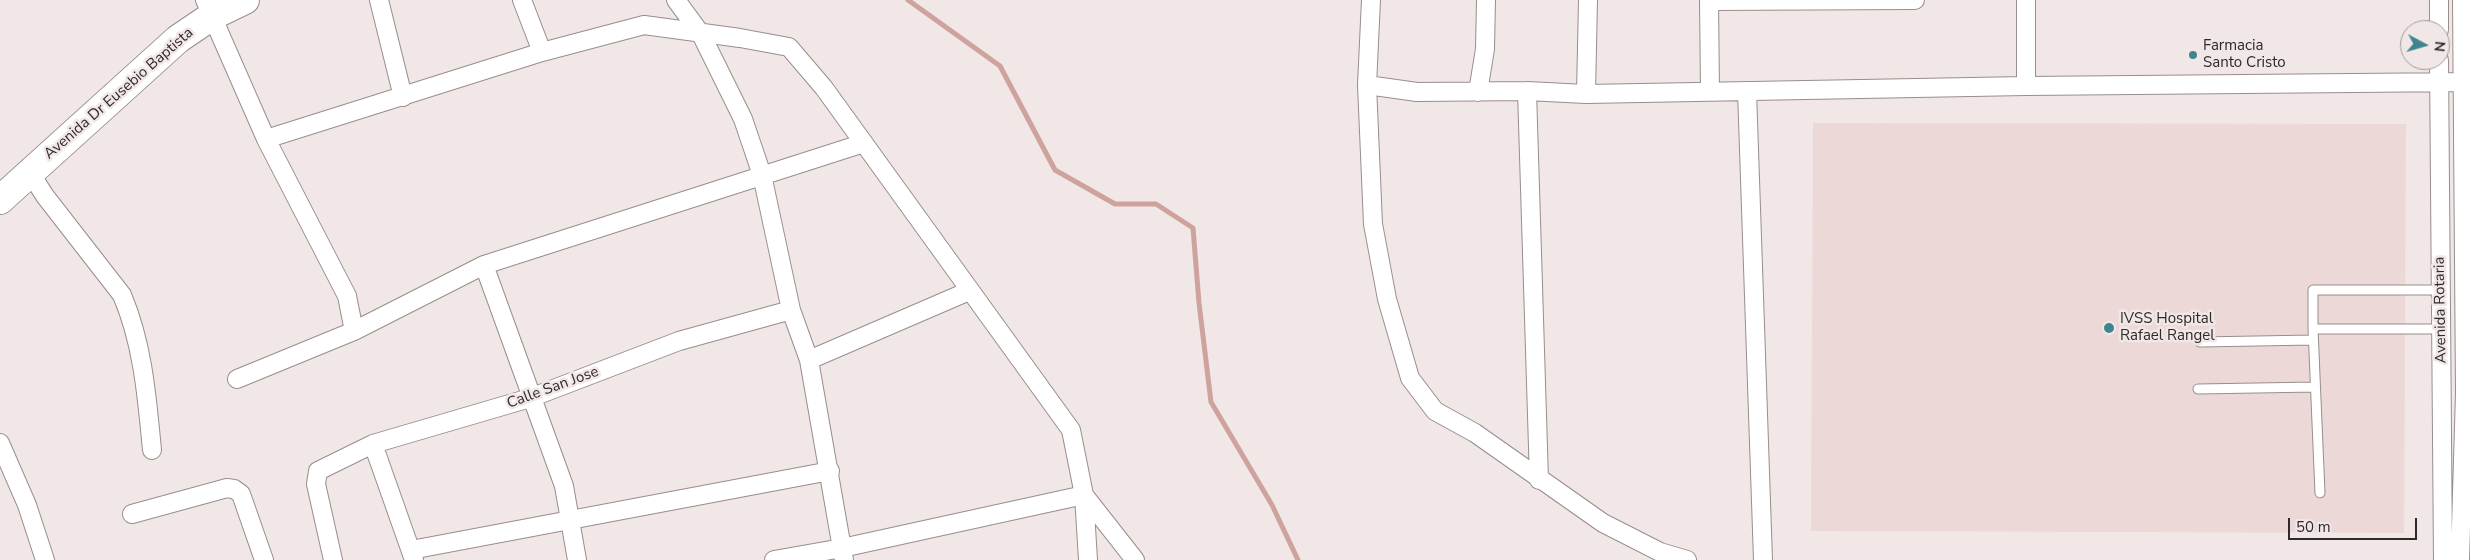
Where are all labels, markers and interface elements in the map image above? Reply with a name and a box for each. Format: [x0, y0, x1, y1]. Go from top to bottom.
north arrow [2400, 20, 2450, 70]
street label: Avenida Dr Eusebio Baptista [41, 24, 197, 164]
place label: Farmacia Santo Cristo [2203, 37, 2286, 72]
text: N [2429, 40, 2449, 53]
marker: Farmacia Santo Cristo [2187, 49, 2199, 61]
street label: Avenida Rotaria [2431, 256, 2451, 364]
place label: IVSS Hospital Rafael Rangel [2120, 310, 2215, 345]
marker: IVSS Hospital Rafael Rangel [2102, 321, 2116, 335]
street label: Calle San Jose [505, 363, 601, 413]
scale bar [2290, 508, 2419, 540]
text: 50 m [2296, 517, 2331, 537]

